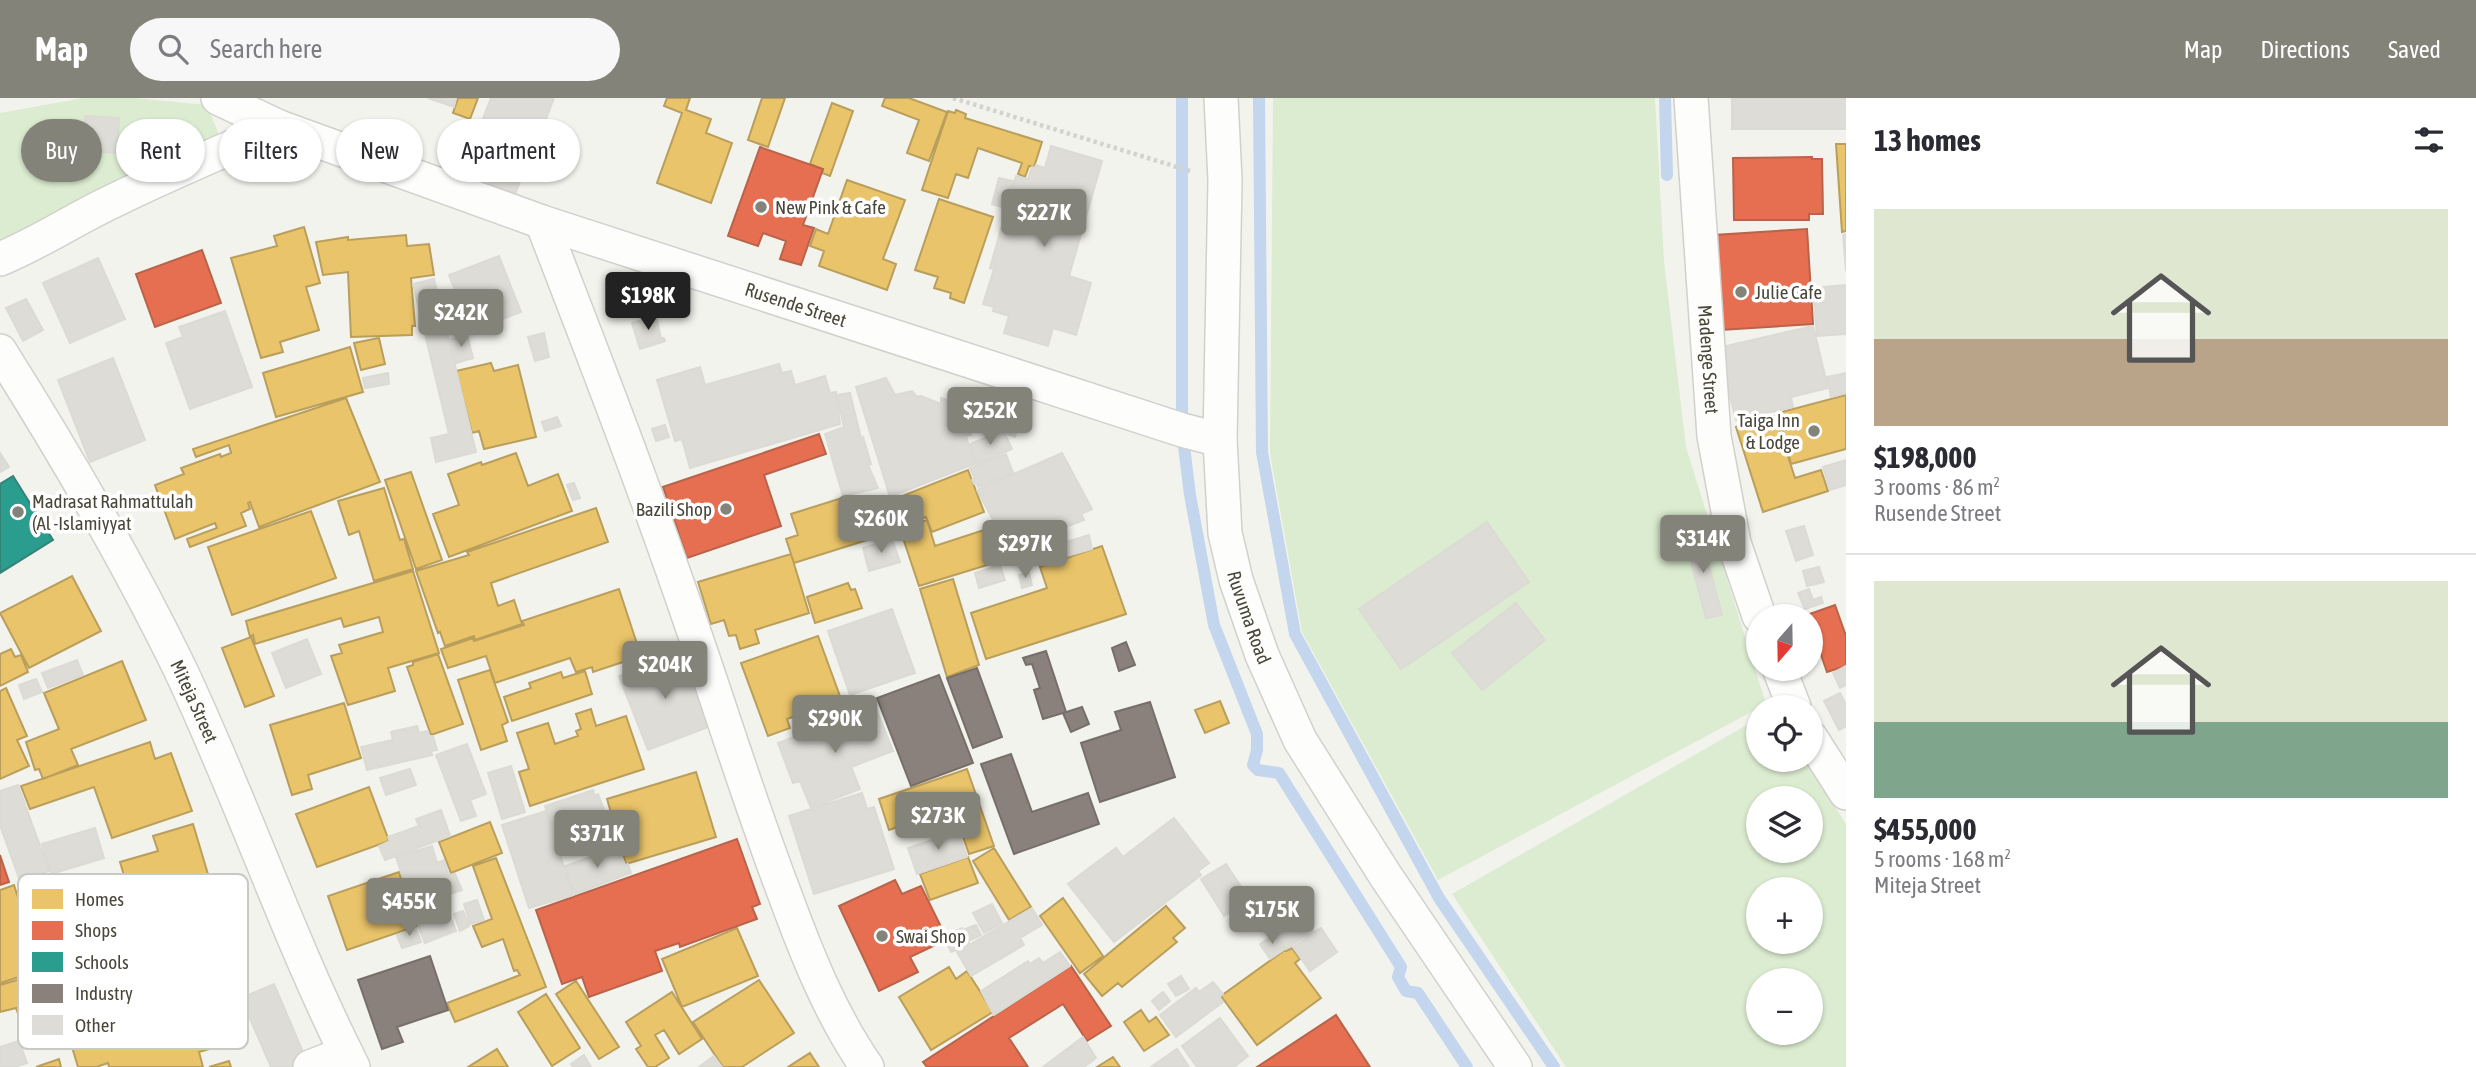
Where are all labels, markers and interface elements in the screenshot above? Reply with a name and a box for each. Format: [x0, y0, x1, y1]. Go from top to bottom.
search box [130, 18, 620, 81]
text: Map [35, 30, 88, 68]
icon: search [154, 30, 192, 68]
text: Search here [210, 34, 322, 64]
text: Map [2184, 36, 2222, 63]
text: Directions [2260, 36, 2350, 63]
text: Saved [2388, 36, 2441, 63]
chip: Buy [21, 119, 102, 182]
chip: Rent [116, 119, 205, 182]
chip: Filters [219, 119, 322, 182]
chip: New [336, 119, 423, 182]
chip: Apartment [437, 119, 580, 182]
icon: filters [2410, 121, 2448, 159]
text: 13 homes [1874, 123, 1981, 157]
pin: $227K [995, 190, 1093, 249]
place label: New Pink & Cafe [775, 196, 886, 218]
marker: New Pink & Cafe [753, 199, 769, 215]
text: $227K [1017, 199, 1071, 225]
icon: home [2098, 255, 2224, 381]
pin: $198K [599, 272, 697, 332]
street label: Rusende Street [742, 278, 849, 331]
place label: Julie Cafe [1755, 281, 1822, 303]
text: $198K [621, 282, 675, 308]
marker: Julie Cafe [1733, 284, 1749, 300]
pin: $242K [412, 289, 510, 349]
text: $242K [434, 299, 488, 325]
street label: Madenge Street [1694, 304, 1723, 415]
pin: $252K [941, 388, 1039, 447]
text: $252K [963, 397, 1017, 423]
place label: Taiga Inn & Lodge [1737, 409, 1800, 453]
marker: Taiga Inn & Lodge [1806, 423, 1822, 439]
text: $198,000 [1874, 440, 1977, 474]
text: 3 rooms · 86 m² [1874, 474, 2000, 500]
place label: Madrasat Rahmattulah (Al -Islamiyyat [32, 490, 194, 534]
pin: $260K [832, 496, 930, 555]
place label: Bazili Shop [636, 498, 712, 520]
text: Rusende Street [1874, 500, 2001, 526]
marker: Bazili Shop [718, 501, 734, 517]
marker: Madrasat Rahmattulah (Al -Islamiyyat [10, 504, 26, 520]
text: $260K [854, 505, 908, 531]
pin: $314K [1654, 516, 1752, 575]
pin: $297K [976, 520, 1074, 580]
text: $314K [1676, 525, 1730, 551]
text: $297K [998, 530, 1052, 556]
street label: Ruvuma Road [1223, 569, 1276, 667]
north arrow [1746, 604, 1824, 681]
map controls [1746, 604, 1823, 1045]
icon: home [2098, 627, 2224, 753]
pin: $204K [616, 642, 714, 701]
text: $204K [638, 651, 692, 677]
street label: Miteja Street [166, 656, 223, 746]
button: locate [1746, 695, 1823, 772]
pin: $290K [786, 696, 884, 755]
text: $290K [808, 705, 862, 731]
button: layers [1746, 786, 1823, 863]
pin: $273K [889, 792, 987, 852]
text: $273K [911, 802, 965, 828]
pin: $371K [548, 810, 646, 870]
text: $455,000 [1874, 812, 1977, 846]
text: $371K [570, 820, 624, 846]
text: 5 rooms · 168 m² [1874, 846, 2011, 872]
text: Miteja Street [1874, 872, 1981, 898]
legend [18, 874, 248, 1049]
button: + [1746, 877, 1823, 954]
pin: $455K [360, 878, 458, 938]
pin: $175K [1223, 886, 1321, 946]
text: Homes [75, 888, 124, 910]
text: $455K [382, 888, 436, 914]
text: $175K [1245, 896, 1299, 922]
text: Shops [75, 919, 117, 941]
place label: Swai Shop [896, 925, 966, 947]
marker: Swai Shop [874, 928, 890, 944]
text: Schools [75, 951, 129, 973]
button: − [1746, 968, 1823, 1045]
text: Industry [75, 982, 133, 1004]
text: Other [75, 1014, 115, 1036]

